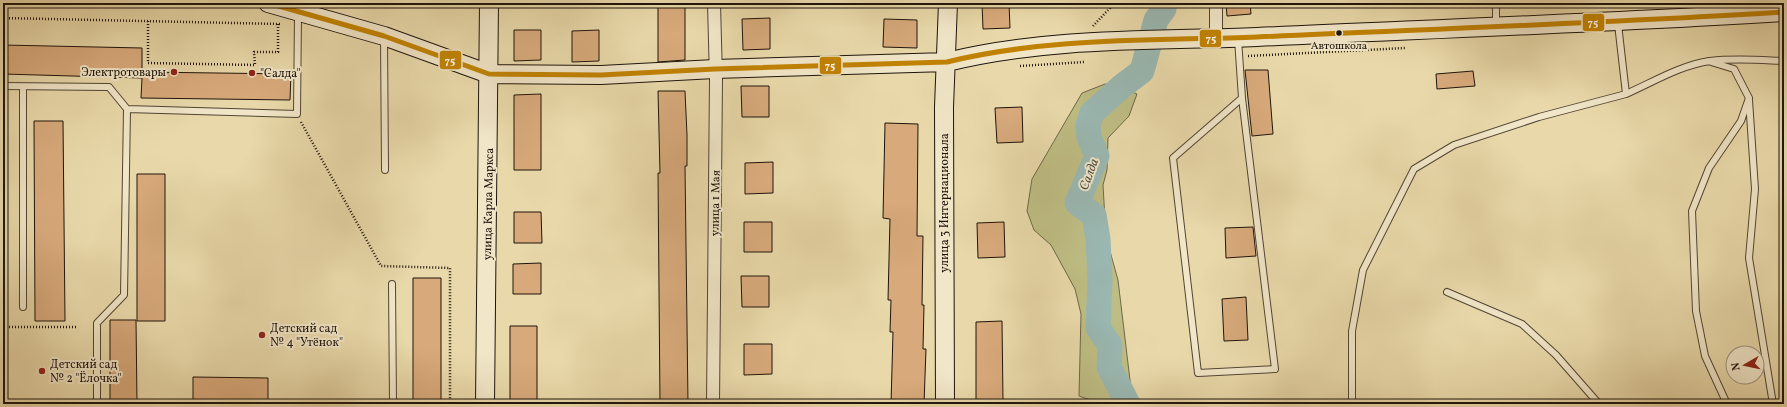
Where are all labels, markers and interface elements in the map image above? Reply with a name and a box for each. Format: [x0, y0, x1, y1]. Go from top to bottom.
line badge: 75 [1582, 13, 1605, 32]
text: 75 [1588, 16, 1598, 31]
marker: Автошкола [1334, 28, 1344, 38]
line badge: 75 [1199, 29, 1222, 48]
text: 75 [1206, 32, 1216, 47]
place label: Автошкола [1311, 39, 1368, 54]
line badge: 75 [439, 50, 462, 70]
text: 75 [445, 54, 455, 69]
line badge: 75 [819, 56, 842, 75]
text: 75 [825, 59, 835, 74]
place label: Электротовары [81, 65, 167, 81]
place label: "Салда" [260, 66, 301, 82]
marker: Электротовары [169, 67, 179, 77]
marker: "Салда" [247, 68, 257, 78]
street label: улица 3 Интернационала [937, 133, 953, 273]
street label: улица Карла Маркса [480, 148, 498, 260]
water label: Салда [1076, 156, 1104, 193]
street label: улица 1 Мая [707, 170, 725, 236]
place label: Детский сад № 4 "Утёнок" [270, 321, 343, 351]
marker: Детский сад № 4 "Утёнок" [257, 330, 267, 340]
north arrow [1725, 345, 1765, 385]
place label: Детский сад № 2 "Ёлочка" [50, 357, 122, 387]
text: N [1729, 361, 1745, 371]
marker: Детский сад № 2 "Ёлочка" [37, 366, 47, 376]

